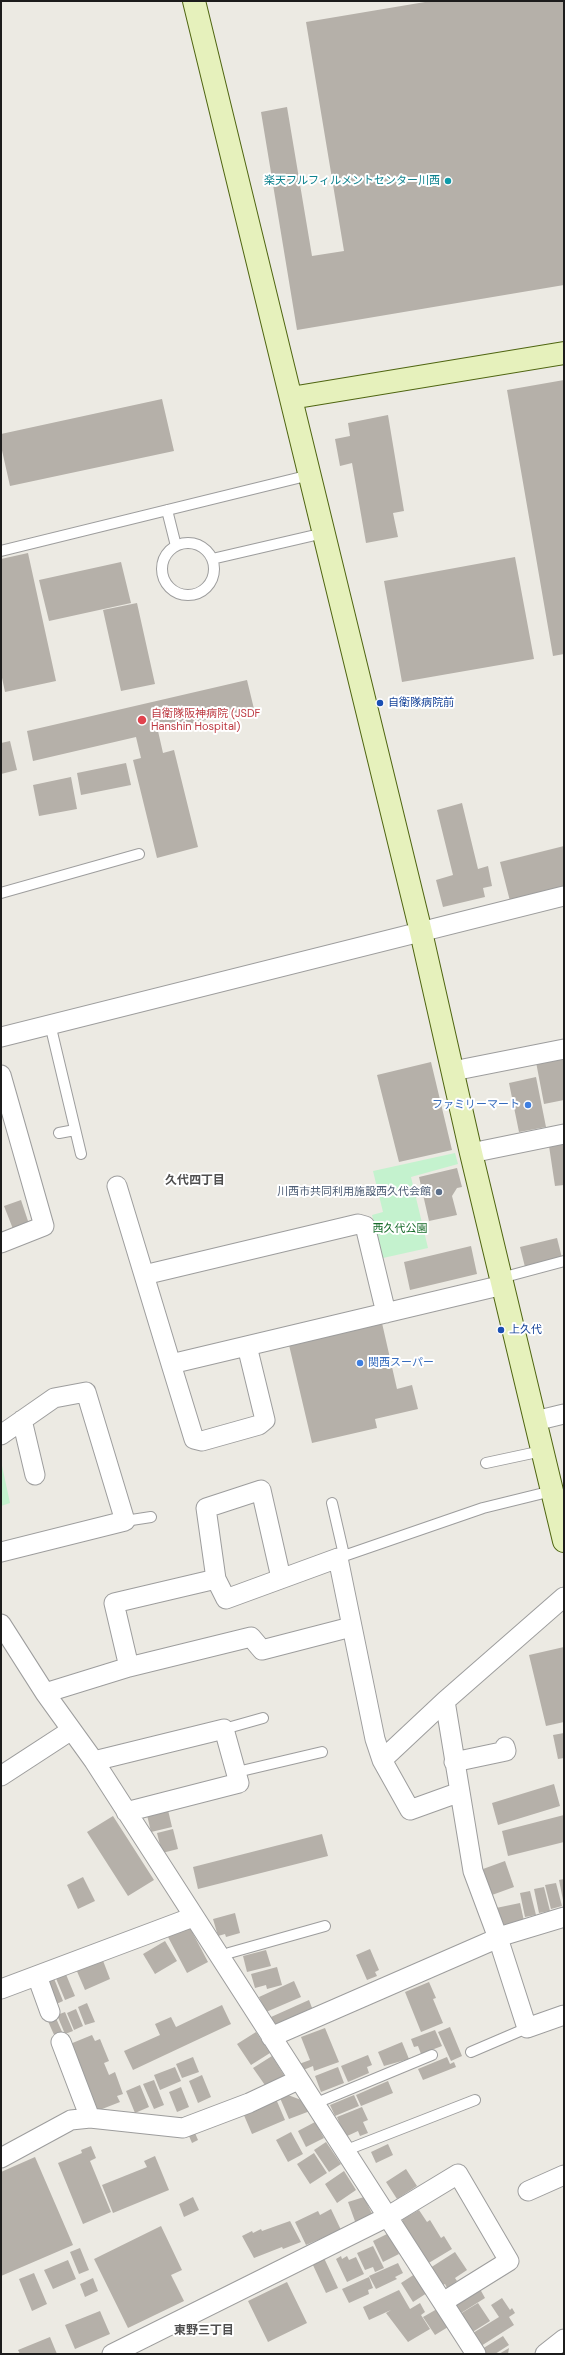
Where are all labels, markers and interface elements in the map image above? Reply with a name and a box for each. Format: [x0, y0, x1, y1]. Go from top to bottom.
place label: 楽天フルフィルメントセンター川西 [264, 174, 440, 188]
marker: 楽天フルフィルメントセンター川西 [443, 176, 453, 186]
place label: 自衛隊病院前 [388, 696, 454, 710]
marker: 自衛隊病院前 [375, 698, 385, 708]
place label: 自衛隊阪神病院 (JSDF Hanshin Hospital) [151, 707, 260, 733]
marker: 自衛隊阪神病院 (JSDF Hanshin Hospital) [136, 714, 148, 726]
place label: ファミリーマート [432, 1098, 520, 1112]
marker: ファミリーマート [523, 1100, 533, 1110]
district label: 久代四丁目 [165, 1174, 225, 1188]
place label: 川西市共同利用施設西久代会館 [277, 1185, 431, 1199]
marker: 川西市共同利用施設西久代会館 [434, 1187, 444, 1197]
park label: 西久代公園 [373, 1222, 427, 1236]
place label: 上久代 [509, 1323, 542, 1337]
marker: 上久代 [496, 1325, 506, 1335]
place label: 関西スーパー [368, 1356, 434, 1370]
marker: 関西スーパー [355, 1358, 365, 1368]
district label: 東野三丁目 [174, 2324, 234, 2338]

